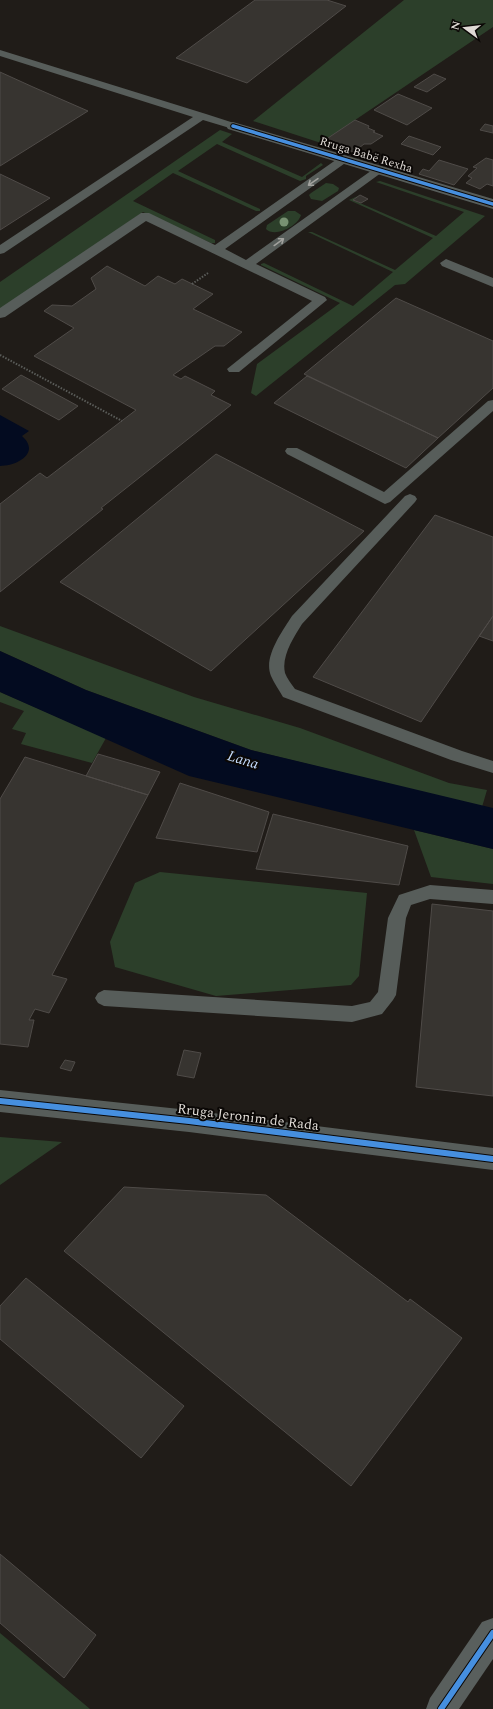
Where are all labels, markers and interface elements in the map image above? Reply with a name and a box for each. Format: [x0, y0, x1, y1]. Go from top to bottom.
north arrow [445, 8, 485, 48]
text: N [446, 19, 465, 32]
street label: Rruga Babë Rexha [317, 132, 415, 178]
one-way arrow [307, 178, 318, 186]
one-way arrow [273, 238, 284, 246]
water label: Lana [224, 744, 262, 776]
street label: Rruga Jeronim de Rada [176, 1098, 320, 1136]

